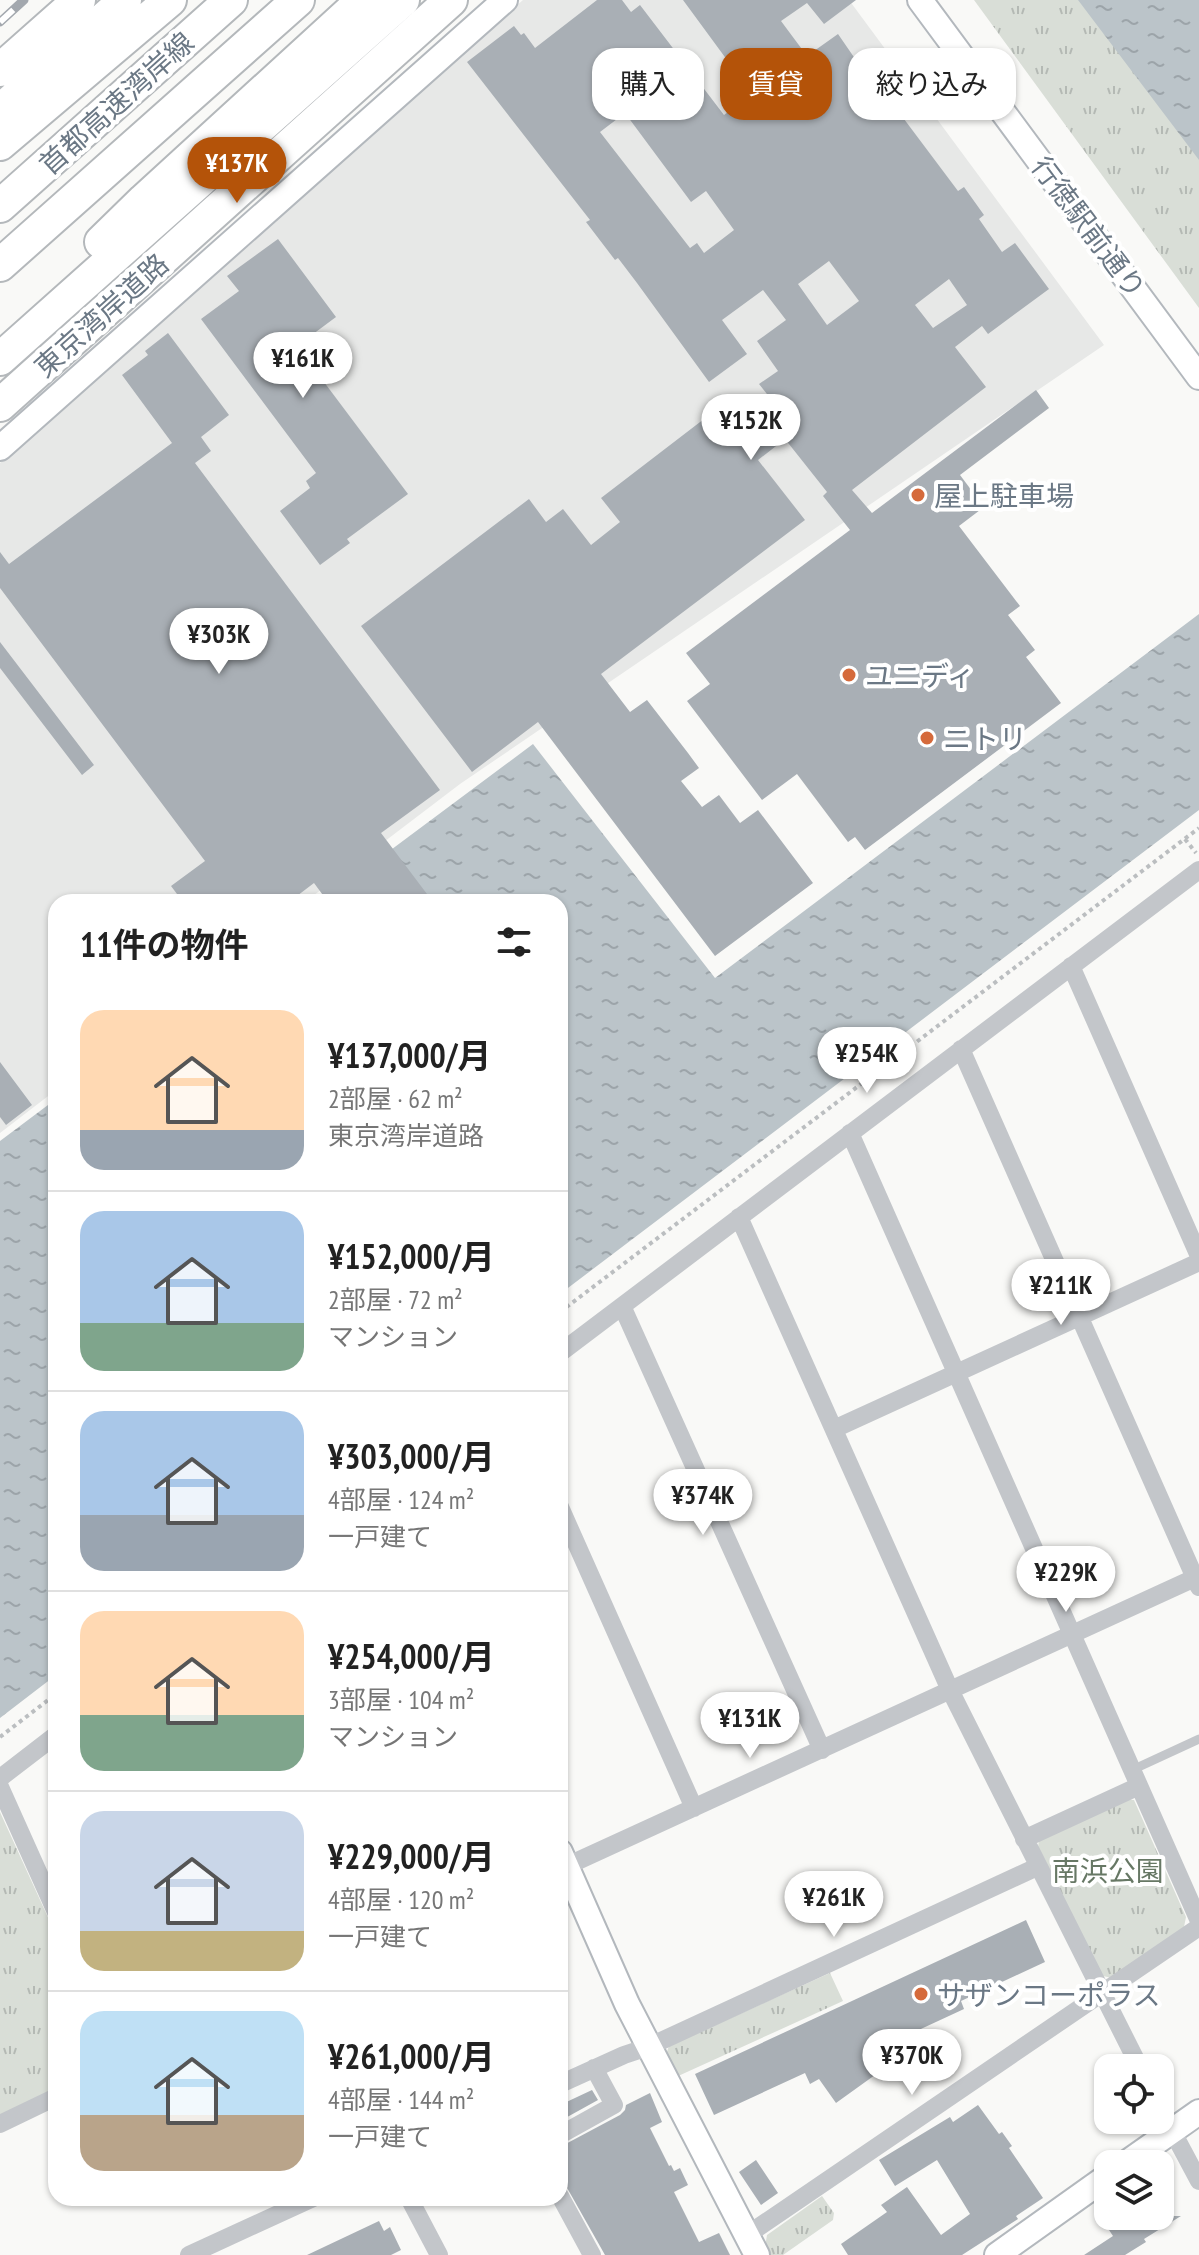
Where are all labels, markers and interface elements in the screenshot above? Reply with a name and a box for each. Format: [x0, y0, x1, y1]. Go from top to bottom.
street label: 首都高速湾岸線 [31, 24, 201, 182]
chip: 購入 [592, 48, 704, 120]
chip: 賃貸 [720, 48, 832, 120]
chip: 絞り込み [848, 48, 1016, 120]
pin: ¥137K [181, 137, 293, 205]
text: ¥137K [205, 146, 269, 179]
street label: 行徳駅前通り [1024, 149, 1154, 305]
street label: 東京湾岸道路 [26, 245, 176, 385]
pin: ¥161K [247, 332, 359, 400]
text: ¥161K [271, 341, 335, 374]
pin: ¥152K [695, 394, 807, 462]
text: ¥152K [719, 403, 783, 436]
place label: 屋上駐車場 [934, 477, 1074, 514]
marker: 屋上駐車場 [909, 486, 927, 504]
pin: ¥303K [163, 608, 275, 676]
text: ¥303K [187, 617, 251, 650]
place label: ユニディ [865, 657, 975, 694]
marker: ユニディ [840, 666, 858, 684]
place label: ニトリ [943, 720, 1027, 757]
marker: ニトリ [918, 729, 936, 747]
icon: filters [492, 920, 536, 964]
text: 11件の物件 [80, 922, 249, 966]
pin: ¥254K [811, 1027, 923, 1095]
text: ¥137,000/月 [328, 1033, 492, 1077]
text: ¥254K [835, 1036, 899, 1069]
icon: home [144, 1042, 240, 1138]
text: 2部屋 · 62 m² [328, 1082, 463, 1115]
text: 東京湾岸道路 [328, 1119, 484, 1152]
text: ¥152,000/月 [328, 1234, 495, 1278]
icon: home [144, 1243, 240, 1339]
pin: ¥211K [1005, 1259, 1117, 1327]
text: ¥211K [1029, 1268, 1093, 1301]
text: 2部屋 · 72 m² [328, 1283, 463, 1316]
text: マンション [328, 1320, 458, 1353]
text: ¥303,000/月 [328, 1434, 495, 1478]
icon: home [144, 1443, 240, 1539]
pin: ¥374K [647, 1469, 759, 1537]
text: ¥374K [671, 1478, 735, 1511]
text: 4部屋 · 124 m² [328, 1483, 474, 1516]
text: 一戸建て [328, 1520, 432, 1553]
pin: ¥229K [1010, 1546, 1122, 1614]
text: ¥229K [1034, 1555, 1098, 1588]
text: ¥254,000/月 [328, 1634, 495, 1678]
icon: home [144, 1643, 240, 1739]
text: 3部屋 · 104 m² [328, 1683, 474, 1716]
pin: ¥131K [694, 1692, 806, 1760]
text: ¥131K [718, 1701, 782, 1734]
text: マンション [328, 1720, 458, 1753]
text: ¥229,000/月 [328, 1834, 495, 1878]
icon: home [144, 1843, 240, 1939]
park label: 南浜公園 [1052, 1852, 1164, 1889]
pin: ¥261K [778, 1871, 890, 1939]
text: ¥261K [802, 1880, 866, 1913]
text: 4部屋 · 120 m² [328, 1883, 474, 1916]
text: 一戸建て [328, 1920, 432, 1953]
place label: サザンコーポラス [937, 1976, 1160, 2013]
marker: サザンコーポラス [912, 1985, 930, 2003]
pin: ¥370K [856, 2029, 968, 2097]
text: ¥261,000/月 [328, 2034, 495, 2078]
text: ¥370K [880, 2038, 944, 2071]
icon: home [144, 2043, 240, 2139]
map controls [1094, 2054, 1174, 2230]
button: locate [1094, 2054, 1174, 2134]
text: 4部屋 · 144 m² [328, 2083, 474, 2116]
text: 一戸建て [328, 2120, 432, 2153]
button: layers [1094, 2150, 1174, 2230]

